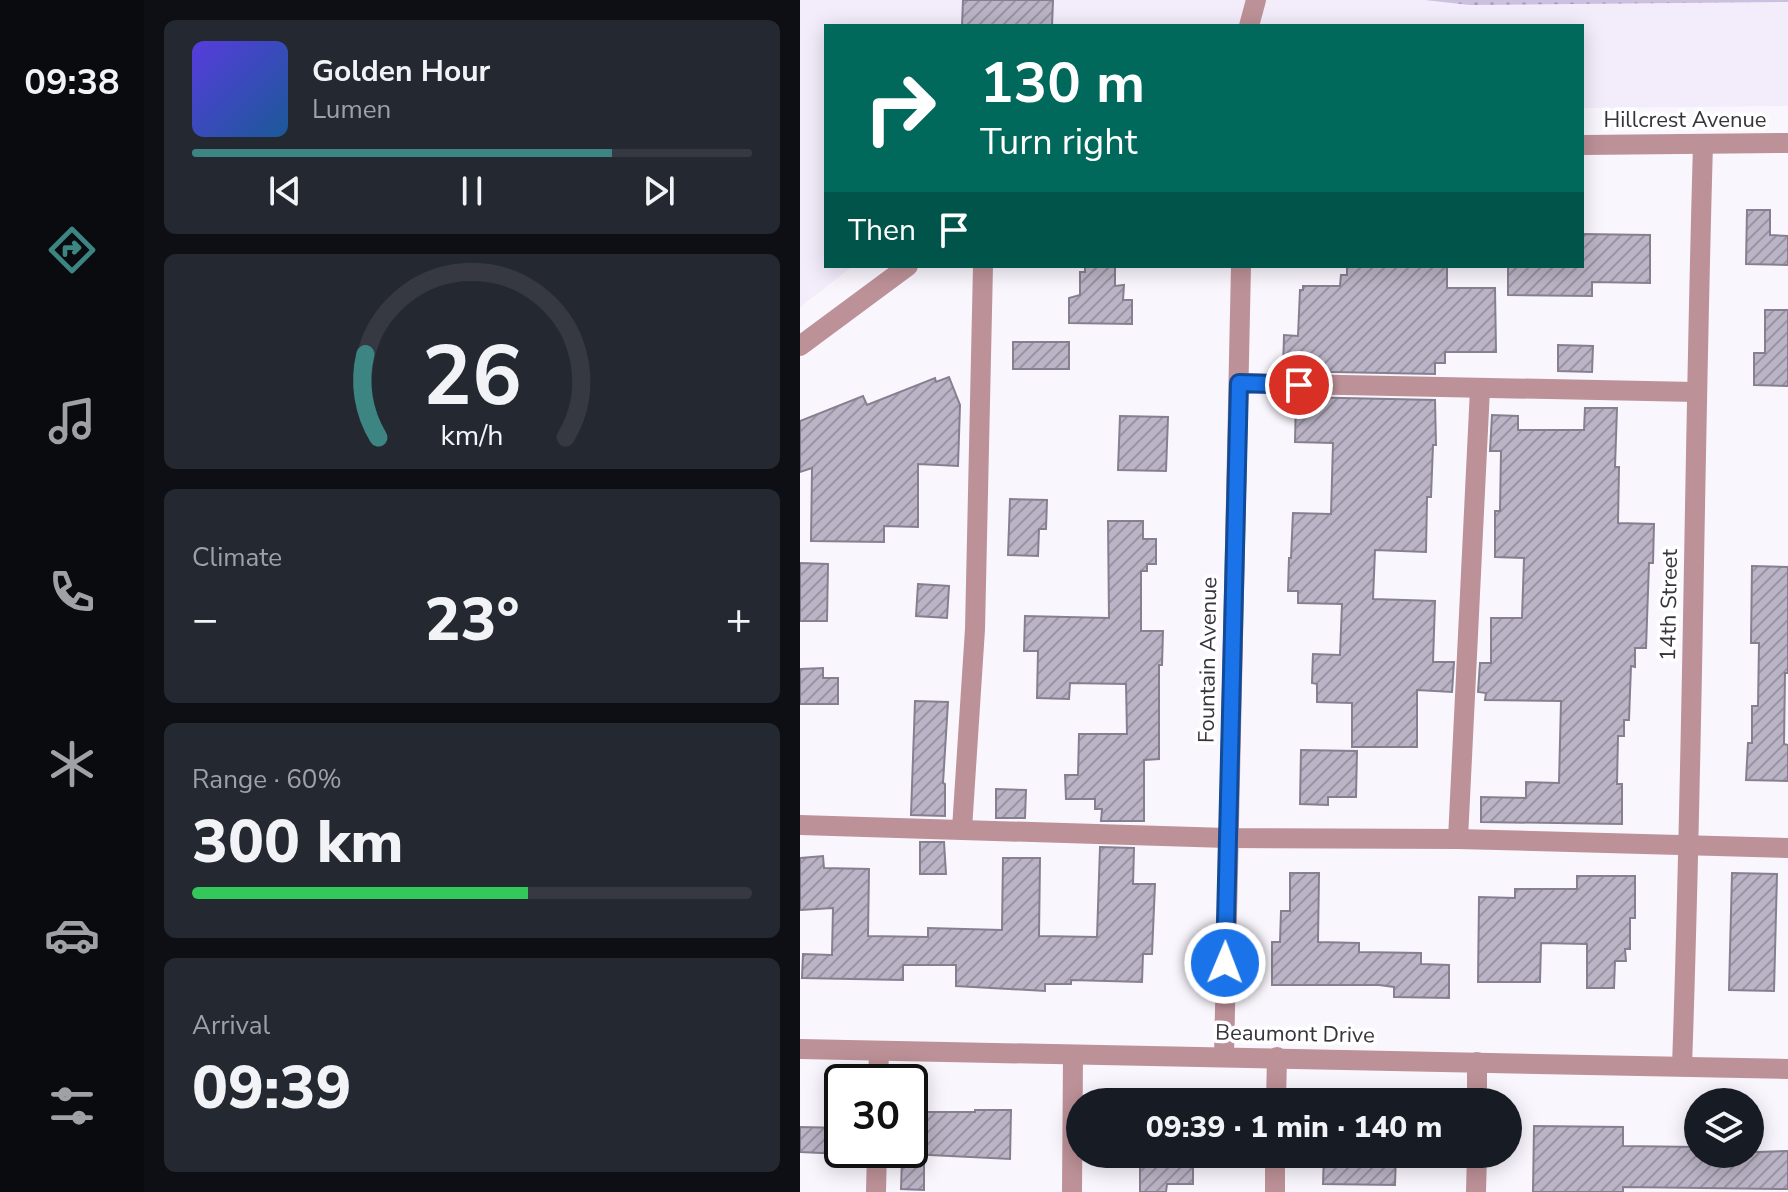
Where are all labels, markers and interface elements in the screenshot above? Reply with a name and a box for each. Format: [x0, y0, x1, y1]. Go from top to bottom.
text: 130 m [980, 45, 1145, 122]
text: Golden Hour [312, 51, 490, 92]
icon: right [848, 56, 952, 160]
text: 09:38 [24, 58, 120, 107]
text: Lumen [312, 92, 391, 127]
street label: Hillcrest Avenue [1603, 105, 1767, 135]
text: Turn right [980, 118, 1137, 167]
icon: previous [263, 169, 307, 213]
icon: pause [450, 169, 494, 213]
icon: next [637, 169, 681, 213]
icon: arrive [932, 208, 976, 252]
text: Then [848, 210, 916, 251]
icon: directions [44, 222, 100, 278]
text: 26 [422, 319, 522, 432]
pin [1265, 351, 1333, 419]
icon: arrive [1277, 363, 1321, 407]
icon: music [44, 393, 100, 449]
text: km/h [441, 416, 503, 455]
text: Climate [192, 540, 282, 575]
street label: 14th Street [1653, 548, 1685, 661]
icon: phone [44, 564, 100, 620]
street label: Fountain Avenue [1192, 577, 1224, 743]
text: 23° [424, 579, 520, 661]
text: − [192, 590, 218, 650]
text: + [726, 590, 752, 650]
icon: climate [44, 736, 100, 792]
text: Range · 60% [192, 762, 342, 797]
text: 300 km [192, 801, 404, 883]
icon: car [44, 907, 100, 963]
position arrow [1183, 921, 1267, 1005]
text: Arrival [192, 1008, 270, 1043]
street label: Beaumont Drive [1215, 1018, 1375, 1050]
text: 09:39 [192, 1047, 352, 1129]
speed limit sign: 30 [824, 1064, 928, 1168]
icon: filters [44, 1078, 100, 1134]
map controls [1684, 1088, 1764, 1168]
button: layers [1684, 1088, 1764, 1168]
text: 09:39 · 1 min · 140 m [1146, 1107, 1442, 1148]

